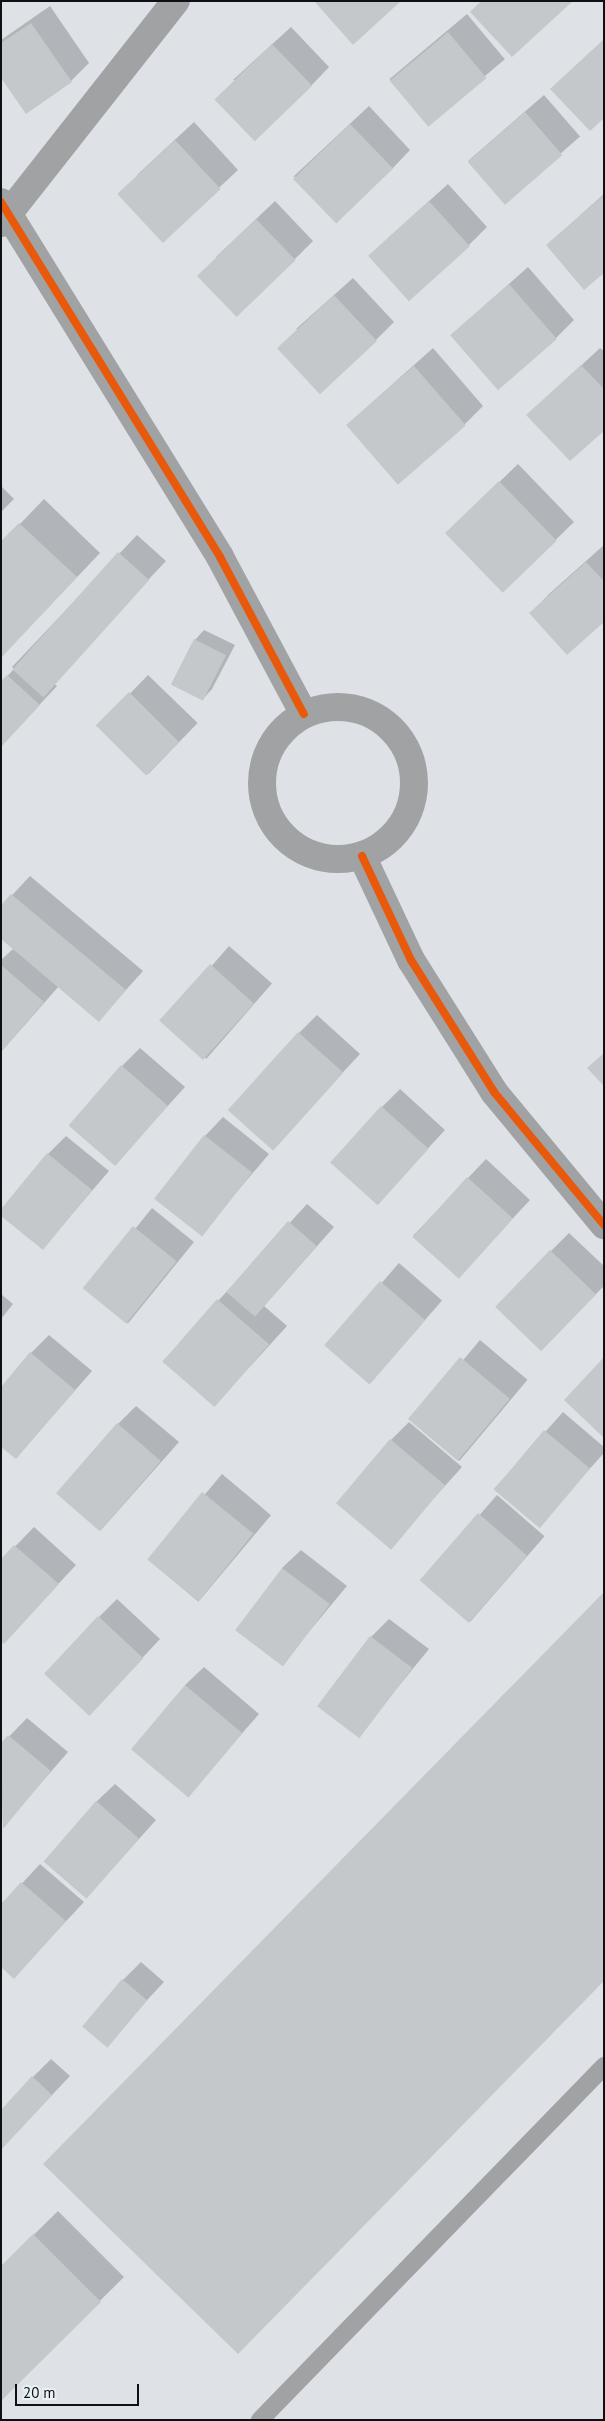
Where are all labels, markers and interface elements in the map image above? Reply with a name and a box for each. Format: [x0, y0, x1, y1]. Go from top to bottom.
scale bar [18, 2374, 141, 2406]
text: 20 m [23, 2383, 56, 2402]

